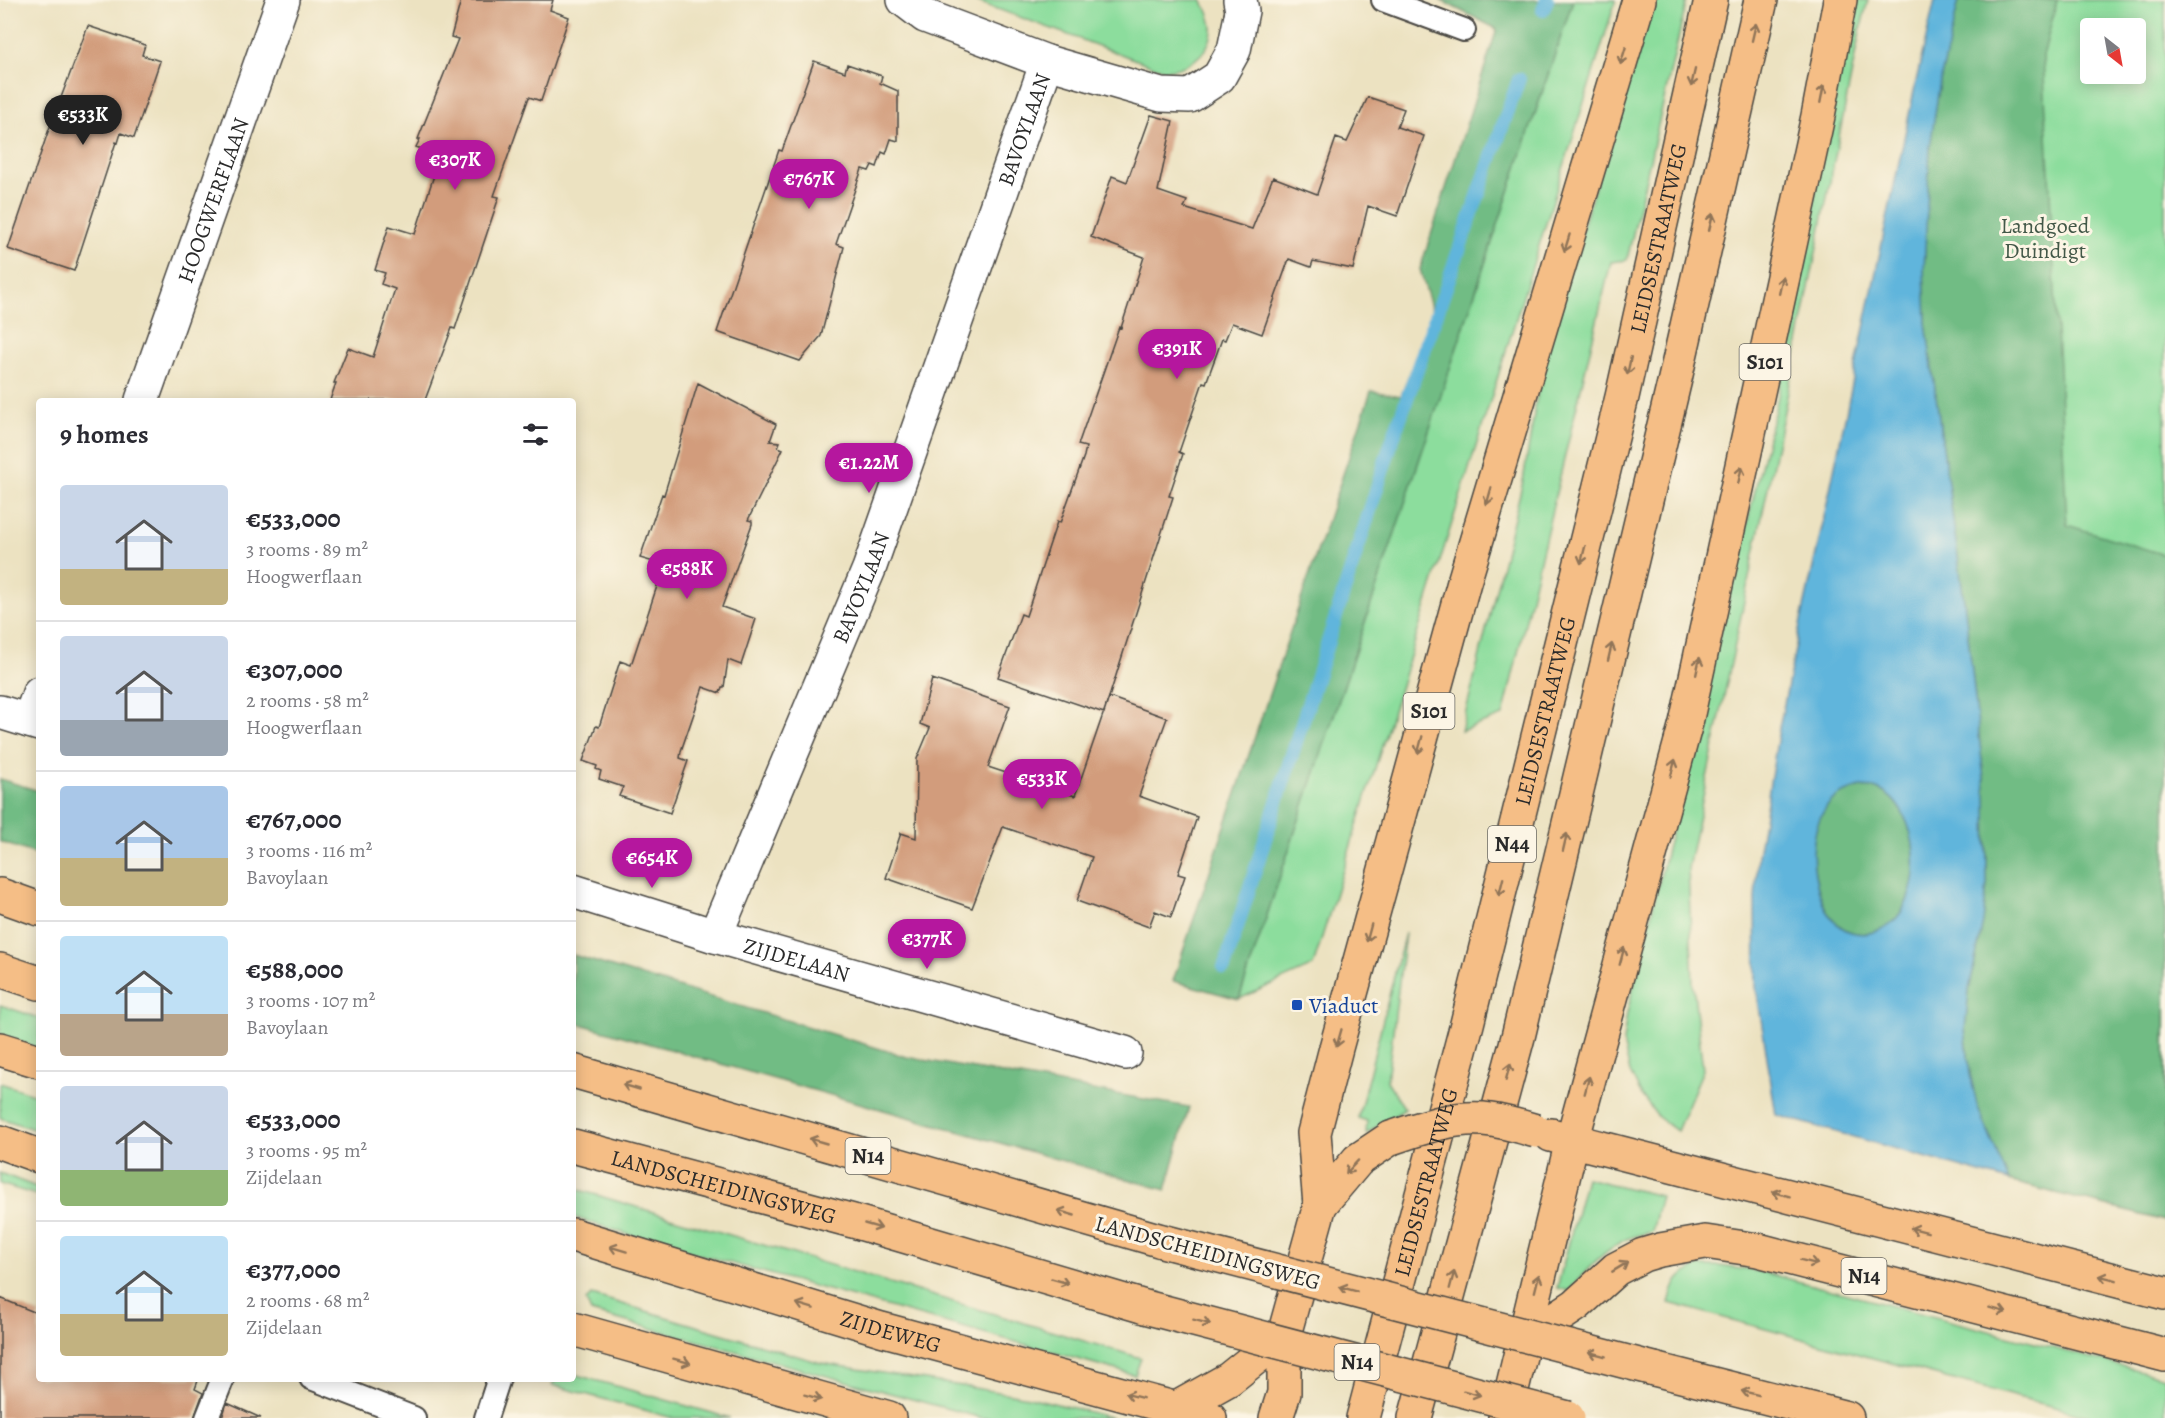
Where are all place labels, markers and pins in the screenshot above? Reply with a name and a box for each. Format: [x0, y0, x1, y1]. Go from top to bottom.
pin: €533K [41, 95, 125, 146]
pin: €307K [413, 140, 497, 191]
pin: €767K [767, 159, 851, 210]
pin: €391K [1135, 329, 1219, 380]
pin: €1.22M [820, 443, 918, 494]
pin: €588K [645, 549, 729, 600]
pin: €533K [1000, 759, 1084, 810]
pin: €654K [610, 838, 694, 889]
pin: €377K [885, 919, 969, 970]
place label: Viaduct [1308, 991, 1378, 1021]
marker: Viaduct [1290, 998, 1304, 1012]

